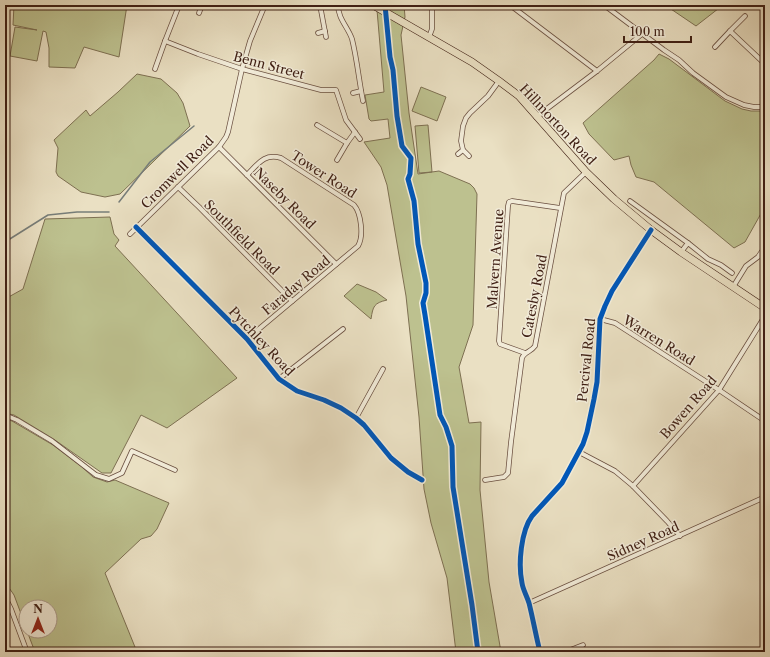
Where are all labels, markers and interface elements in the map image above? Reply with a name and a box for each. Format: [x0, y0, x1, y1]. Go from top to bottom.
scale bar [624, 18, 691, 44]
text: 100 m [630, 24, 665, 39]
street label: Benn Street [232, 48, 307, 82]
street label: Hillmorton Road [516, 80, 600, 168]
street label: Cromwell Road [137, 132, 217, 212]
street label: Tower Road [288, 147, 360, 201]
street label: Naseby Road [251, 164, 319, 232]
street label: Southfield Road [201, 196, 283, 278]
street label: Malvern Avenue [484, 208, 506, 310]
street label: Faraday Road [259, 252, 333, 318]
street label: Catesby Road [518, 253, 550, 339]
street label: Pytchley Road [226, 303, 298, 379]
street label: Warren Road [619, 311, 698, 368]
street label: Percival Road [574, 317, 598, 403]
street label: Bowen Road [656, 372, 720, 442]
street label: Sidney Road [604, 518, 682, 564]
north arrow [18, 599, 58, 639]
text: N [33, 602, 43, 616]

